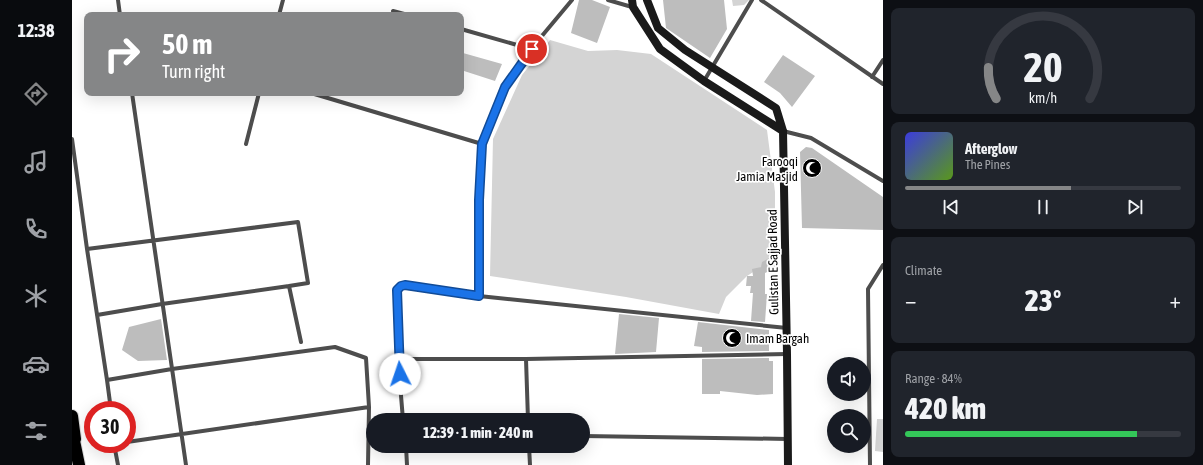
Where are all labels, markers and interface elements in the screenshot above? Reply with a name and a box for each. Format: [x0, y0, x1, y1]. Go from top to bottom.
text: 12:38 [17, 20, 55, 41]
icon: right [96, 28, 148, 80]
text: 50 m [162, 28, 212, 60]
pin [515, 32, 549, 66]
icon: arrive [521, 38, 543, 60]
text: 20 [1023, 43, 1063, 91]
text: Turn right [162, 61, 225, 82]
icon: directions [22, 80, 50, 108]
text: km/h [1029, 90, 1057, 106]
text: Afterglow [965, 140, 1018, 157]
icon: music [22, 148, 50, 176]
place label: Farooqi Jamia Masjid [736, 154, 798, 184]
mosque icon: Farooqi Jamia Masjid [801, 157, 823, 179]
text: The Pines [965, 157, 1010, 172]
icon: previous [940, 196, 962, 218]
icon: pause [1032, 196, 1054, 218]
icon: next [1124, 196, 1146, 218]
street label: Gulistan E Sajjad Road [765, 209, 781, 315]
icon: phone [22, 215, 50, 243]
text: Climate [905, 263, 942, 278]
icon: climate [22, 282, 50, 310]
text: 23° [1025, 283, 1061, 317]
text: − [905, 287, 916, 313]
text: + [1170, 287, 1181, 313]
mosque icon: Imam Bargah [721, 327, 743, 349]
place label: Imam Bargah [746, 331, 809, 346]
icon: car [22, 350, 50, 378]
position arrow [379, 353, 421, 395]
map controls [827, 357, 871, 453]
button: sound [827, 357, 871, 401]
text: Range · 84% [905, 371, 962, 386]
text: 420 km [905, 391, 986, 425]
speed limit sign: 30 [84, 401, 136, 453]
button: search [827, 409, 871, 453]
icon: filters [22, 417, 50, 445]
text: 12:39 · 1 min · 240 m [423, 424, 533, 441]

